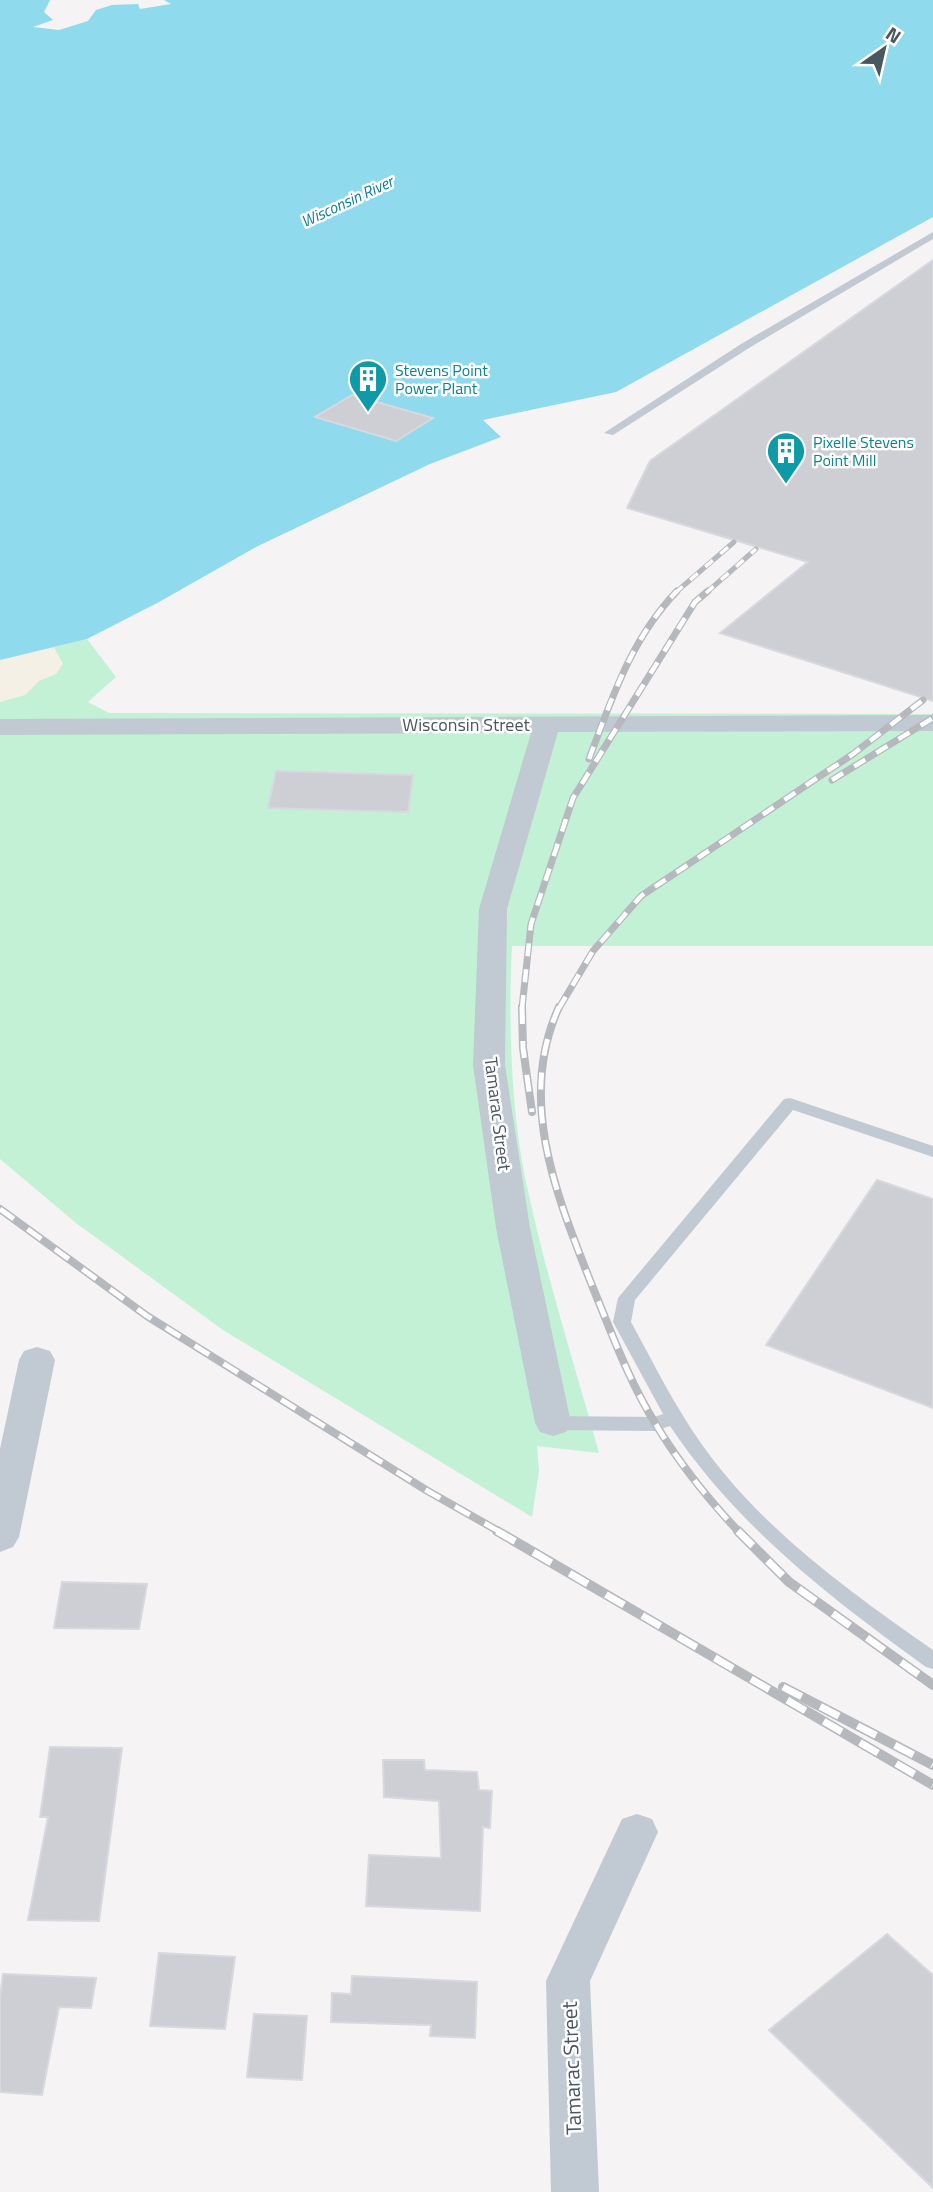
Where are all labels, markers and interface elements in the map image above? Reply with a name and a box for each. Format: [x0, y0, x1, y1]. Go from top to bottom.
north arrow [849, 14, 919, 84]
text: N [880, 19, 907, 50]
water label: Wisconsin River [297, 168, 399, 233]
building icon: Stevens Point Power Plant [347, 358, 389, 413]
place label: Stevens Point Power Plant [395, 358, 488, 400]
building icon: Pixelle Stevens Point Mill [765, 430, 807, 485]
place label: Pixelle Stevens Point Mill [813, 430, 914, 472]
street label: Wisconsin Street [402, 711, 530, 738]
street label: Tamarac Street [478, 1056, 518, 1173]
street label: Tamarac Street [553, 2000, 589, 2135]

